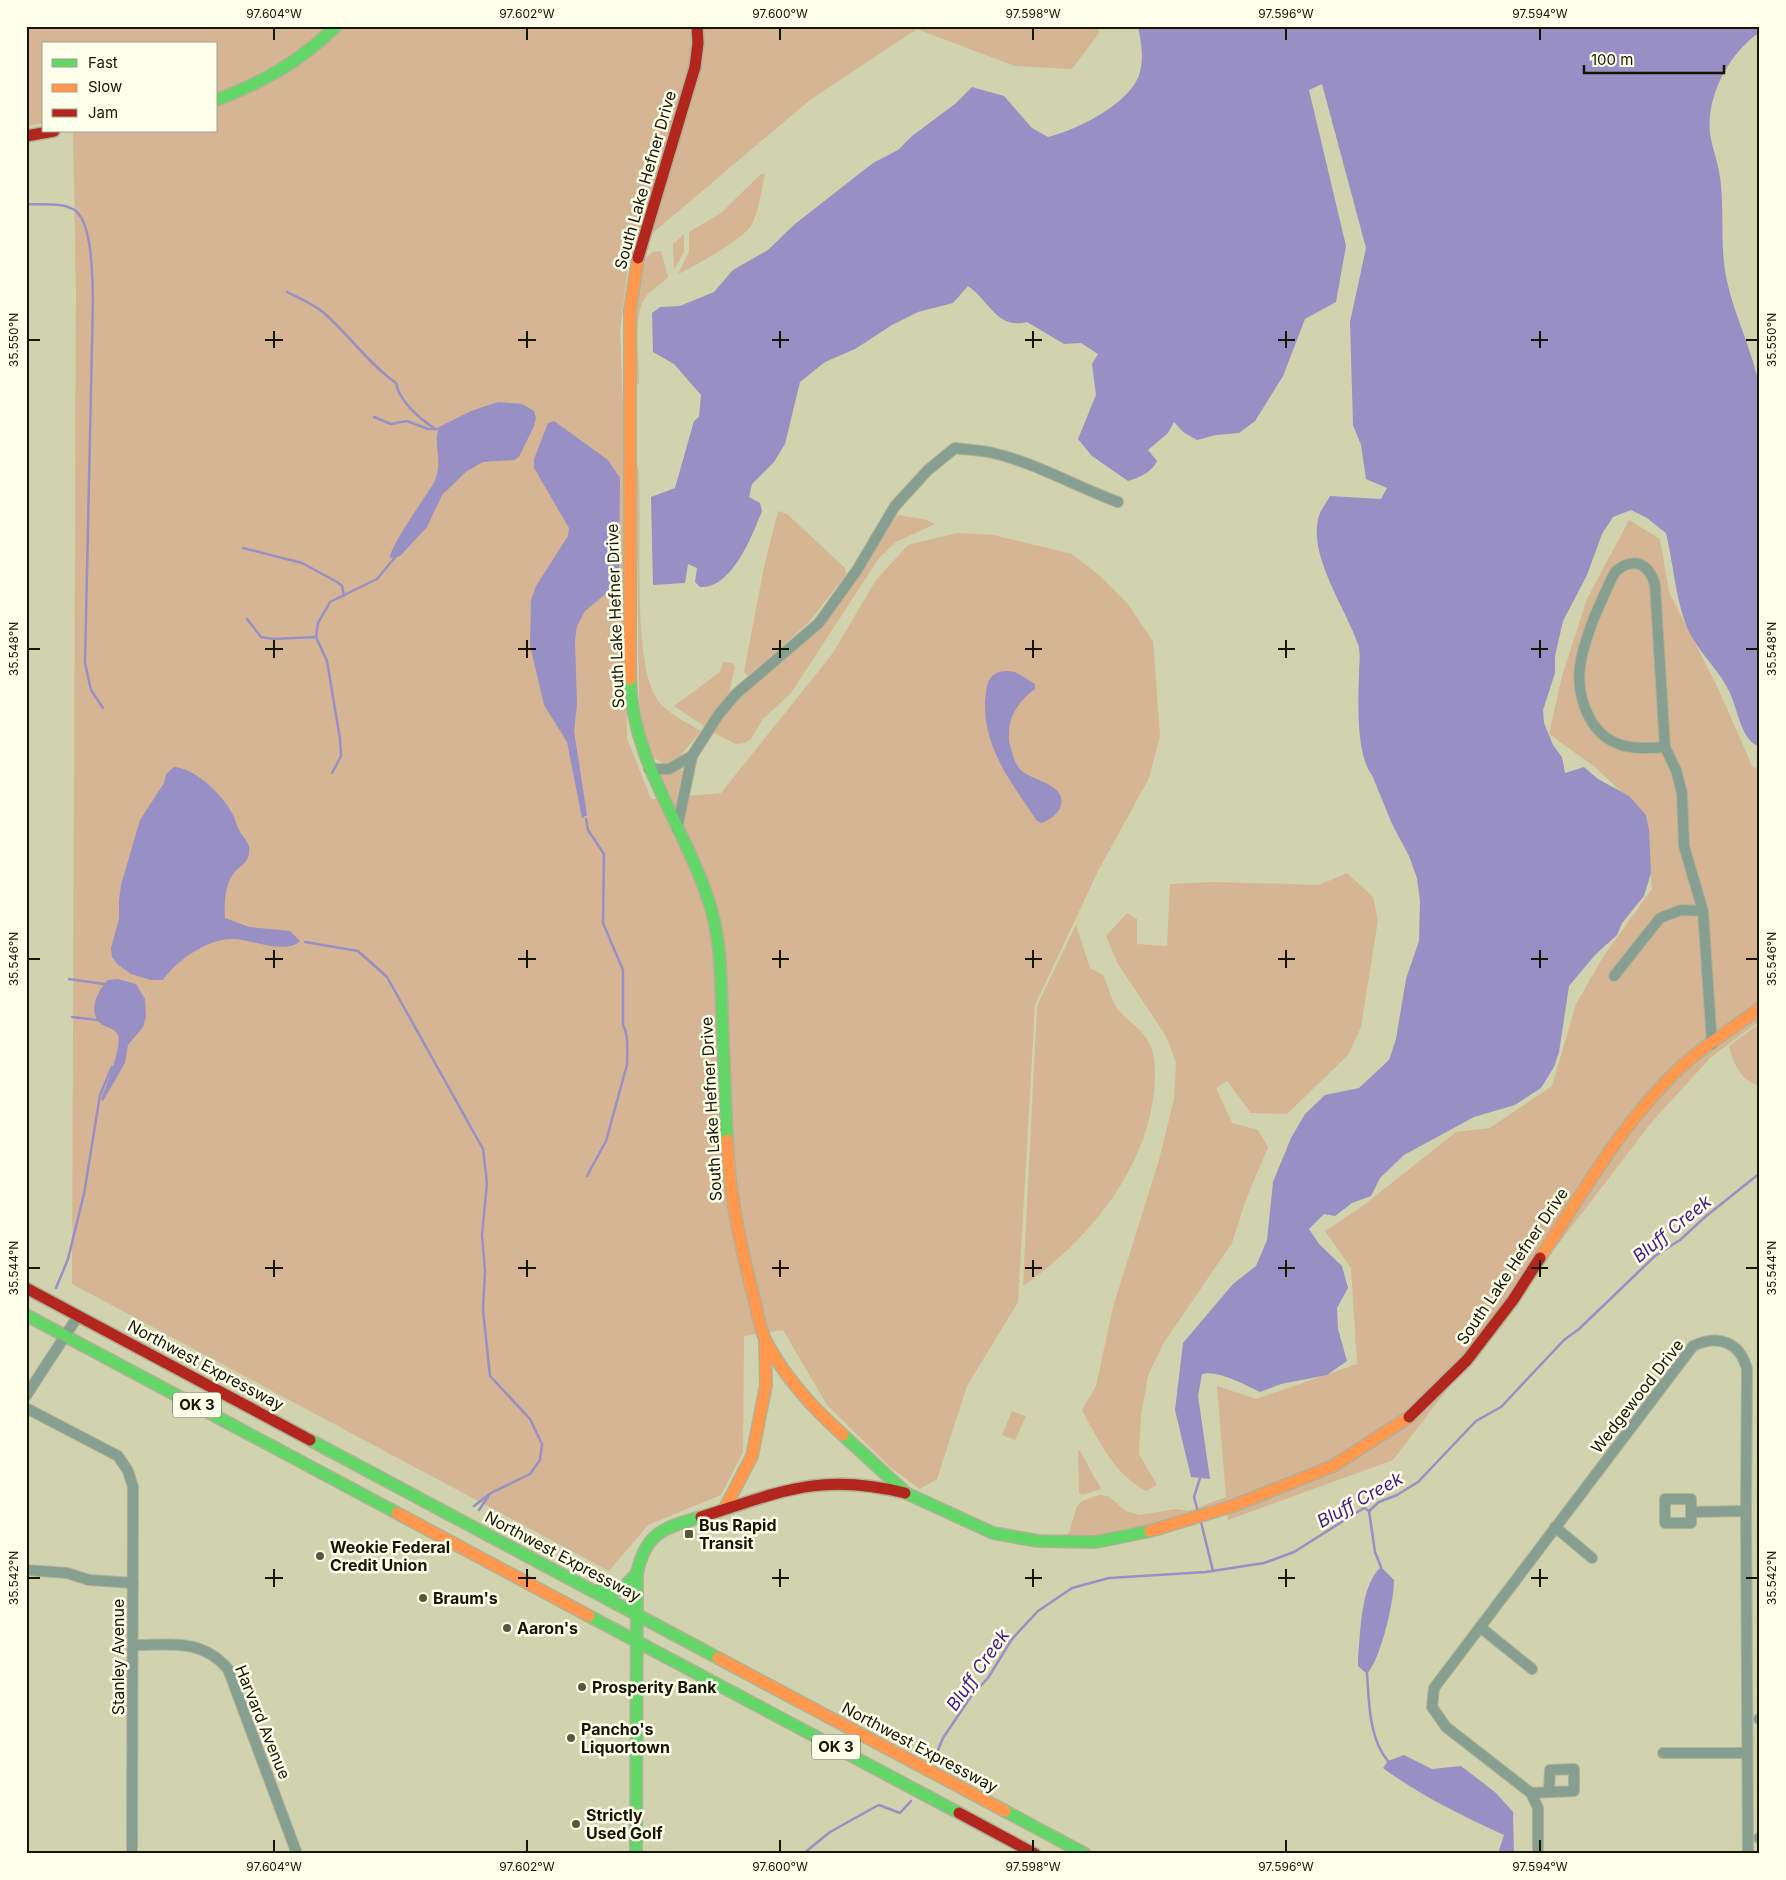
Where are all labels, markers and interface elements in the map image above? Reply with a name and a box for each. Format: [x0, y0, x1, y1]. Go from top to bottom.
text: 97.604°W [246, 6, 302, 21]
text: 97.602°W [499, 6, 555, 21]
text: 97.600°W [752, 6, 808, 21]
text: 97.598°W [1005, 6, 1061, 21]
text: 97.596°W [1258, 6, 1314, 21]
text: 97.594°W [1512, 6, 1568, 21]
legend [42, 42, 218, 132]
scale bar [1584, 42, 1724, 74]
text: 100 m [1591, 50, 1633, 69]
text: Fast [88, 53, 118, 72]
text: Slow [88, 77, 122, 96]
street label: South Lake Hefner Drive [610, 88, 680, 272]
text: Jam [88, 103, 118, 122]
text: 35.550°N [6, 313, 21, 367]
text: 35.550°N [1764, 313, 1779, 367]
street label: South Lake Hefner Drive [602, 523, 628, 709]
text: 35.548°N [6, 622, 21, 676]
text: 35.548°N [1764, 622, 1779, 676]
text: 35.546°N [6, 932, 21, 986]
text: 35.546°N [1764, 932, 1779, 986]
street label: South Lake Hefner Drive [696, 1016, 726, 1202]
street label: South Lake Hefner Drive [1452, 1184, 1572, 1348]
water label: Bluff Creek [1628, 1190, 1716, 1267]
text: 35.544°N [6, 1241, 21, 1295]
text: 35.544°N [1764, 1241, 1779, 1295]
street label: Northwest Expressway [125, 1315, 287, 1415]
street label: Wedgewood Drive [1586, 1335, 1688, 1457]
road number: OK 3 [173, 1392, 221, 1418]
water label: Bluff Creek [1313, 1467, 1407, 1532]
street label: Northwest Expressway [482, 1506, 644, 1606]
place label: Bus Rapid Transit [699, 1515, 777, 1553]
marker: Bus Rapid Transit [683, 1528, 695, 1540]
place label: Weokie Federal Credit Union [330, 1537, 450, 1575]
marker: Weokie Federal Credit Union [314, 1550, 326, 1562]
text: 35.542°N [6, 1551, 21, 1605]
text: 35.542°N [1764, 1551, 1779, 1605]
place label: Braum's [433, 1588, 498, 1608]
marker: Braum's [417, 1592, 429, 1604]
street label: Stanley Avenue [108, 1599, 128, 1715]
place label: Aaron's [517, 1618, 578, 1638]
marker: Aaron's [501, 1622, 513, 1634]
water label: Bluff Creek [942, 1624, 1014, 1715]
street label: Harvard Avenue [231, 1662, 295, 1782]
place label: Prosperity Bank [592, 1677, 717, 1697]
marker: Prosperity Bank [576, 1681, 588, 1693]
street label: Northwest Expressway [839, 1697, 1001, 1797]
place label: Pancho's Liquortown [581, 1719, 670, 1757]
marker: Pancho's Liquortown [565, 1732, 577, 1744]
road number: OK 3 [812, 1734, 860, 1760]
place label: Strictly Used Golf [586, 1805, 663, 1843]
marker: Strictly Used Golf [570, 1818, 582, 1830]
text: 97.604°W [246, 1859, 302, 1874]
text: 97.602°W [499, 1859, 555, 1874]
text: 97.600°W [752, 1859, 808, 1874]
text: 97.598°W [1005, 1859, 1061, 1874]
text: 97.596°W [1258, 1859, 1314, 1874]
text: 97.594°W [1512, 1859, 1568, 1874]

